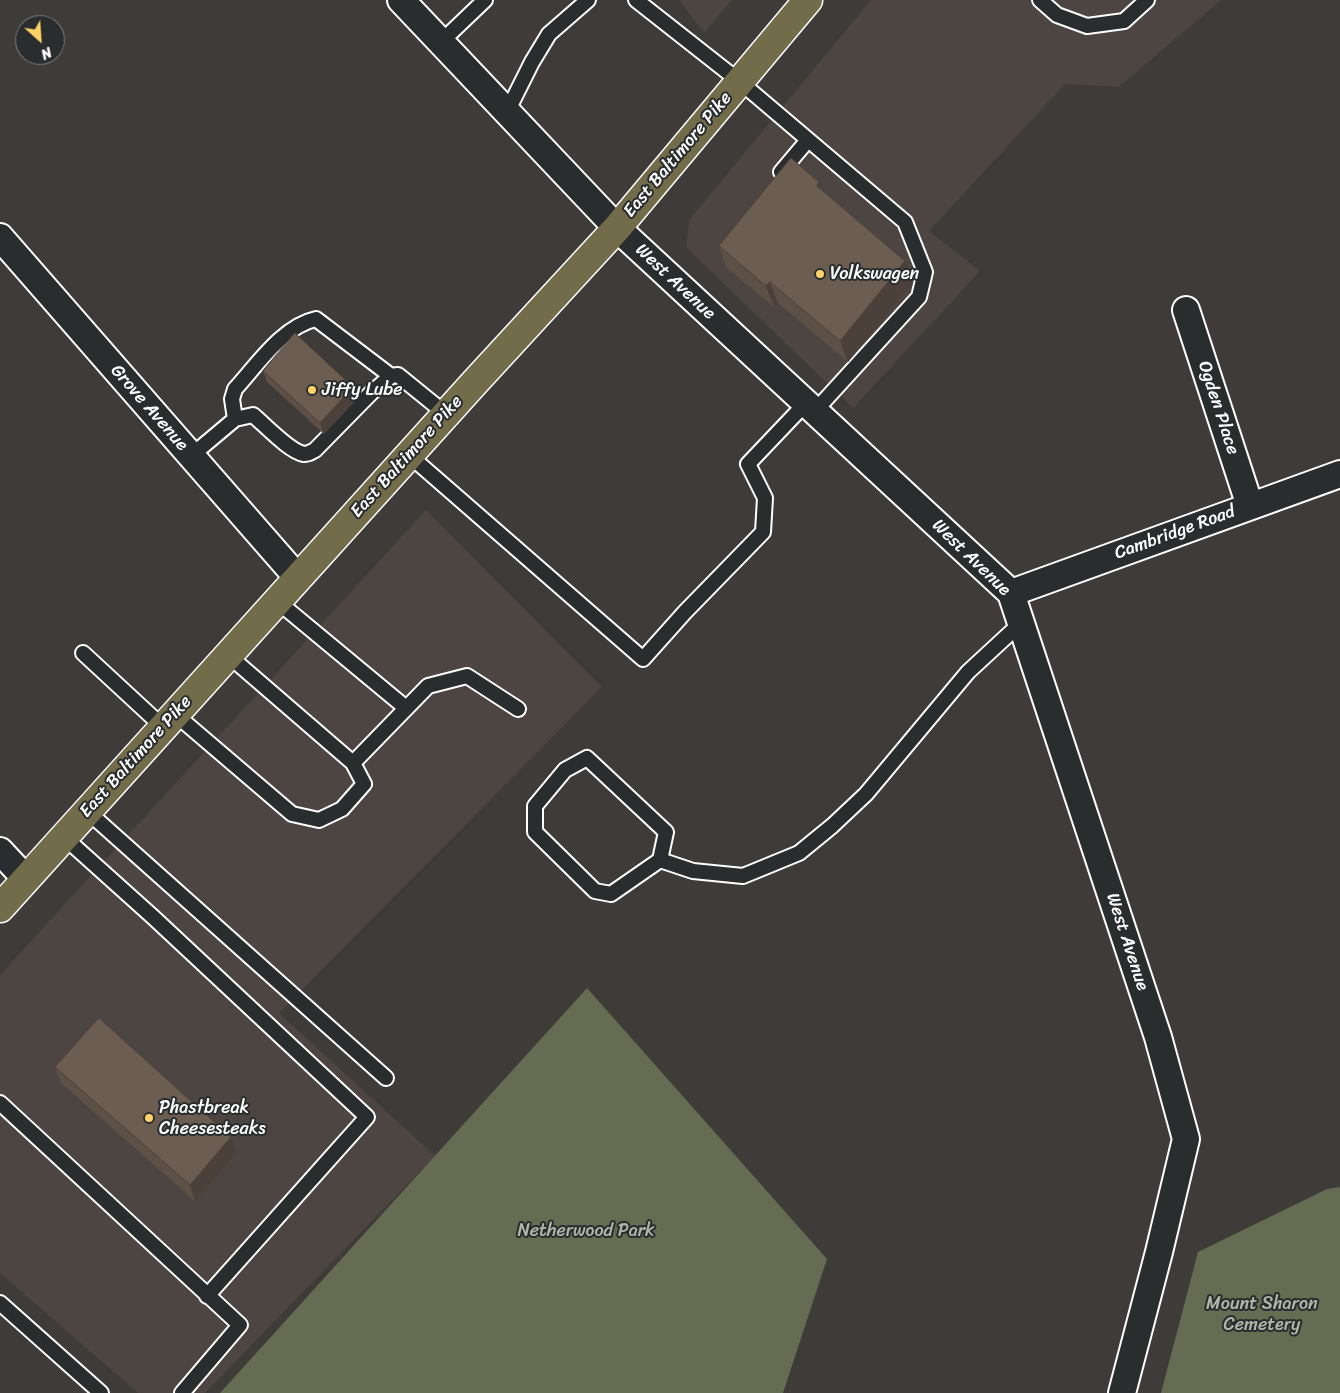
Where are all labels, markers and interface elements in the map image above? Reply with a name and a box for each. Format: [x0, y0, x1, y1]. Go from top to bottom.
north arrow [15, 15, 65, 65]
text: N [37, 40, 56, 66]
street label: East Baltimore Pike [619, 88, 737, 222]
street label: West Avenue [631, 240, 719, 324]
place label: Volkswagen [830, 263, 919, 285]
marker: Volkswagen [814, 268, 826, 280]
street label: Ogden Place [1193, 358, 1243, 458]
street label: Grove Avenue [106, 360, 192, 456]
place label: Jiffy Lube [322, 379, 402, 401]
marker: Jiffy Lube [306, 384, 318, 396]
street label: East Baltimore Pike [346, 391, 468, 523]
street label: Cambridge Road [1112, 501, 1238, 565]
street label: West Avenue [927, 515, 1015, 601]
street label: East Baltimore Pike [75, 691, 197, 823]
street label: West Avenue [1101, 890, 1153, 994]
place label: Phastbreak Cheesesteaks [159, 1097, 266, 1140]
marker: Phastbreak Cheesesteaks [143, 1112, 155, 1124]
park label: Netherwood Park [517, 1220, 655, 1242]
park label: Mount Sharon Cemetery [1206, 1293, 1318, 1336]

